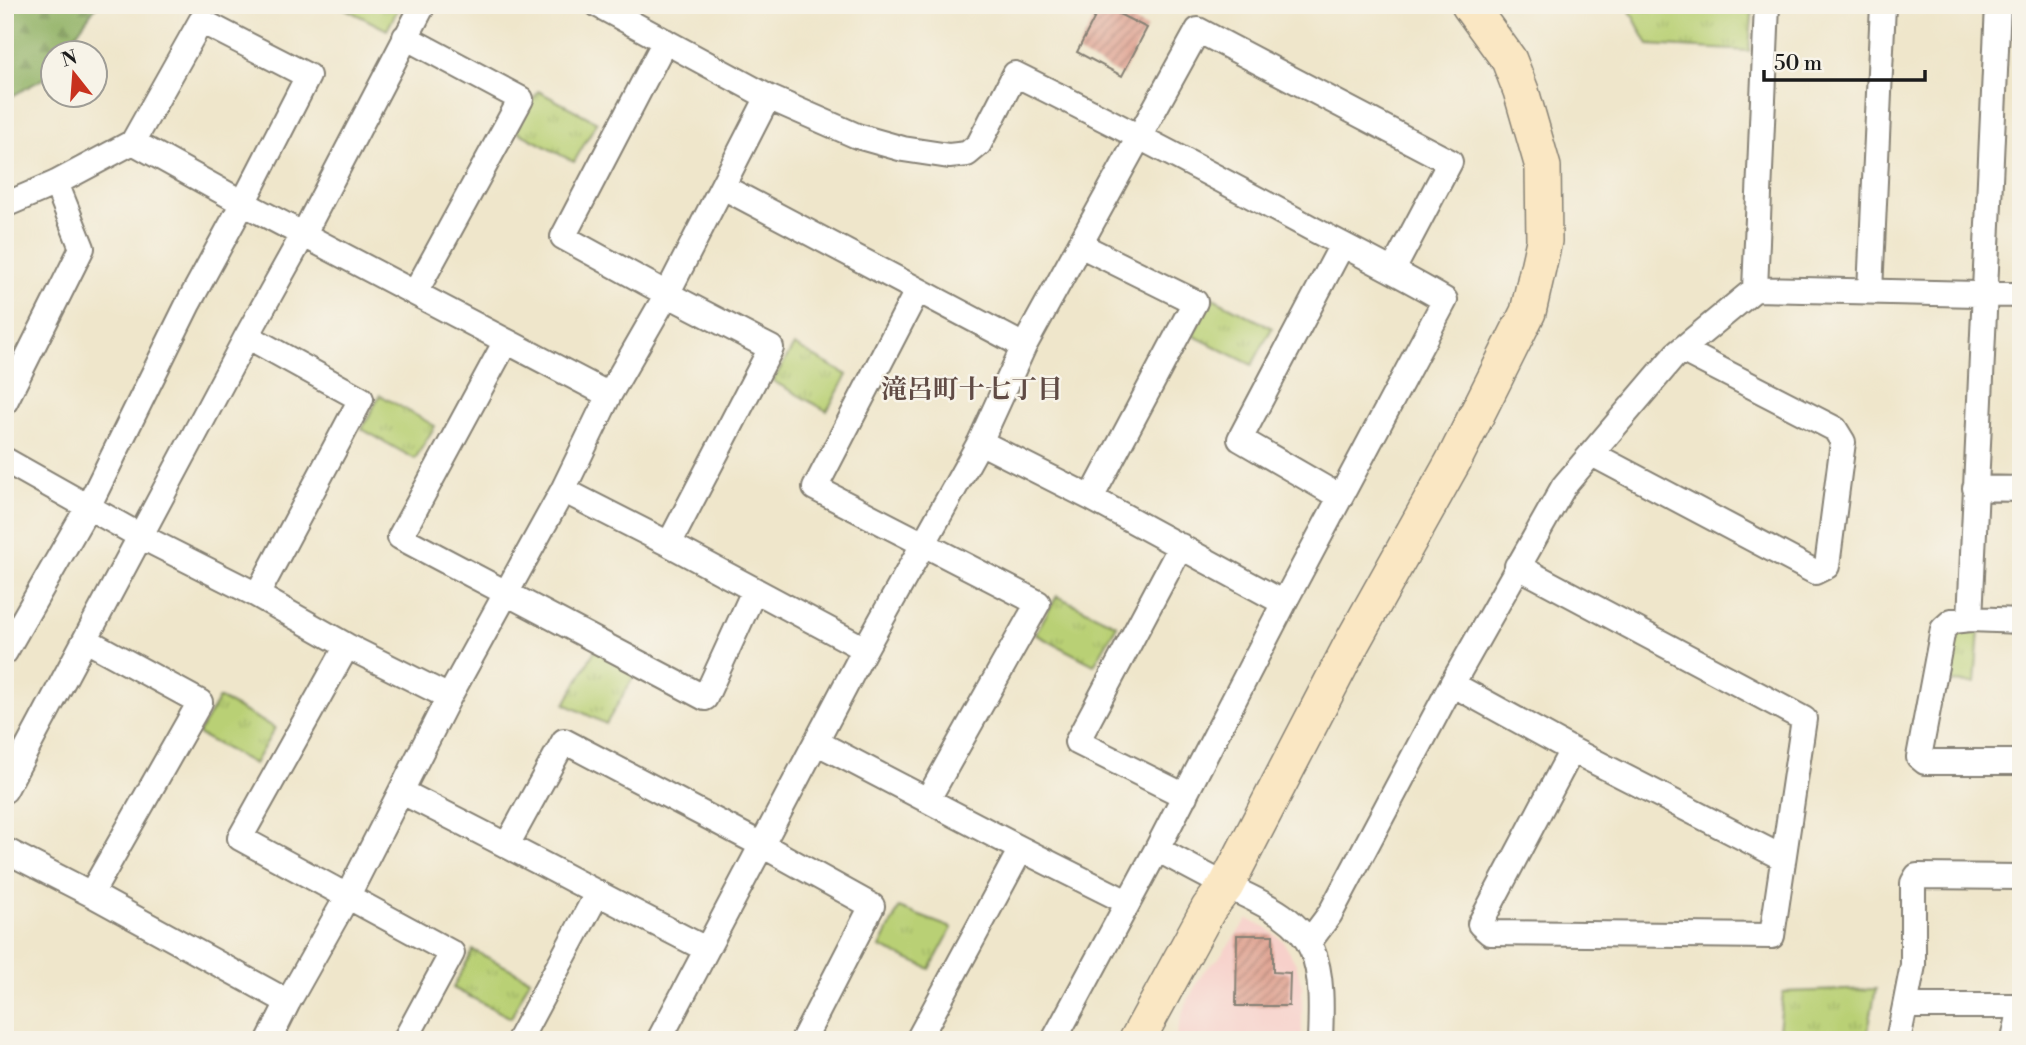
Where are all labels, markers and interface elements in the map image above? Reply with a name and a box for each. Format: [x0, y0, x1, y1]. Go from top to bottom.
north arrow [38, 38, 108, 108]
scale bar [1764, 38, 1924, 82]
text: N [59, 45, 80, 72]
text: 50 m [1774, 51, 1822, 77]
district label: 滝呂町十七丁目 [881, 374, 1063, 406]

